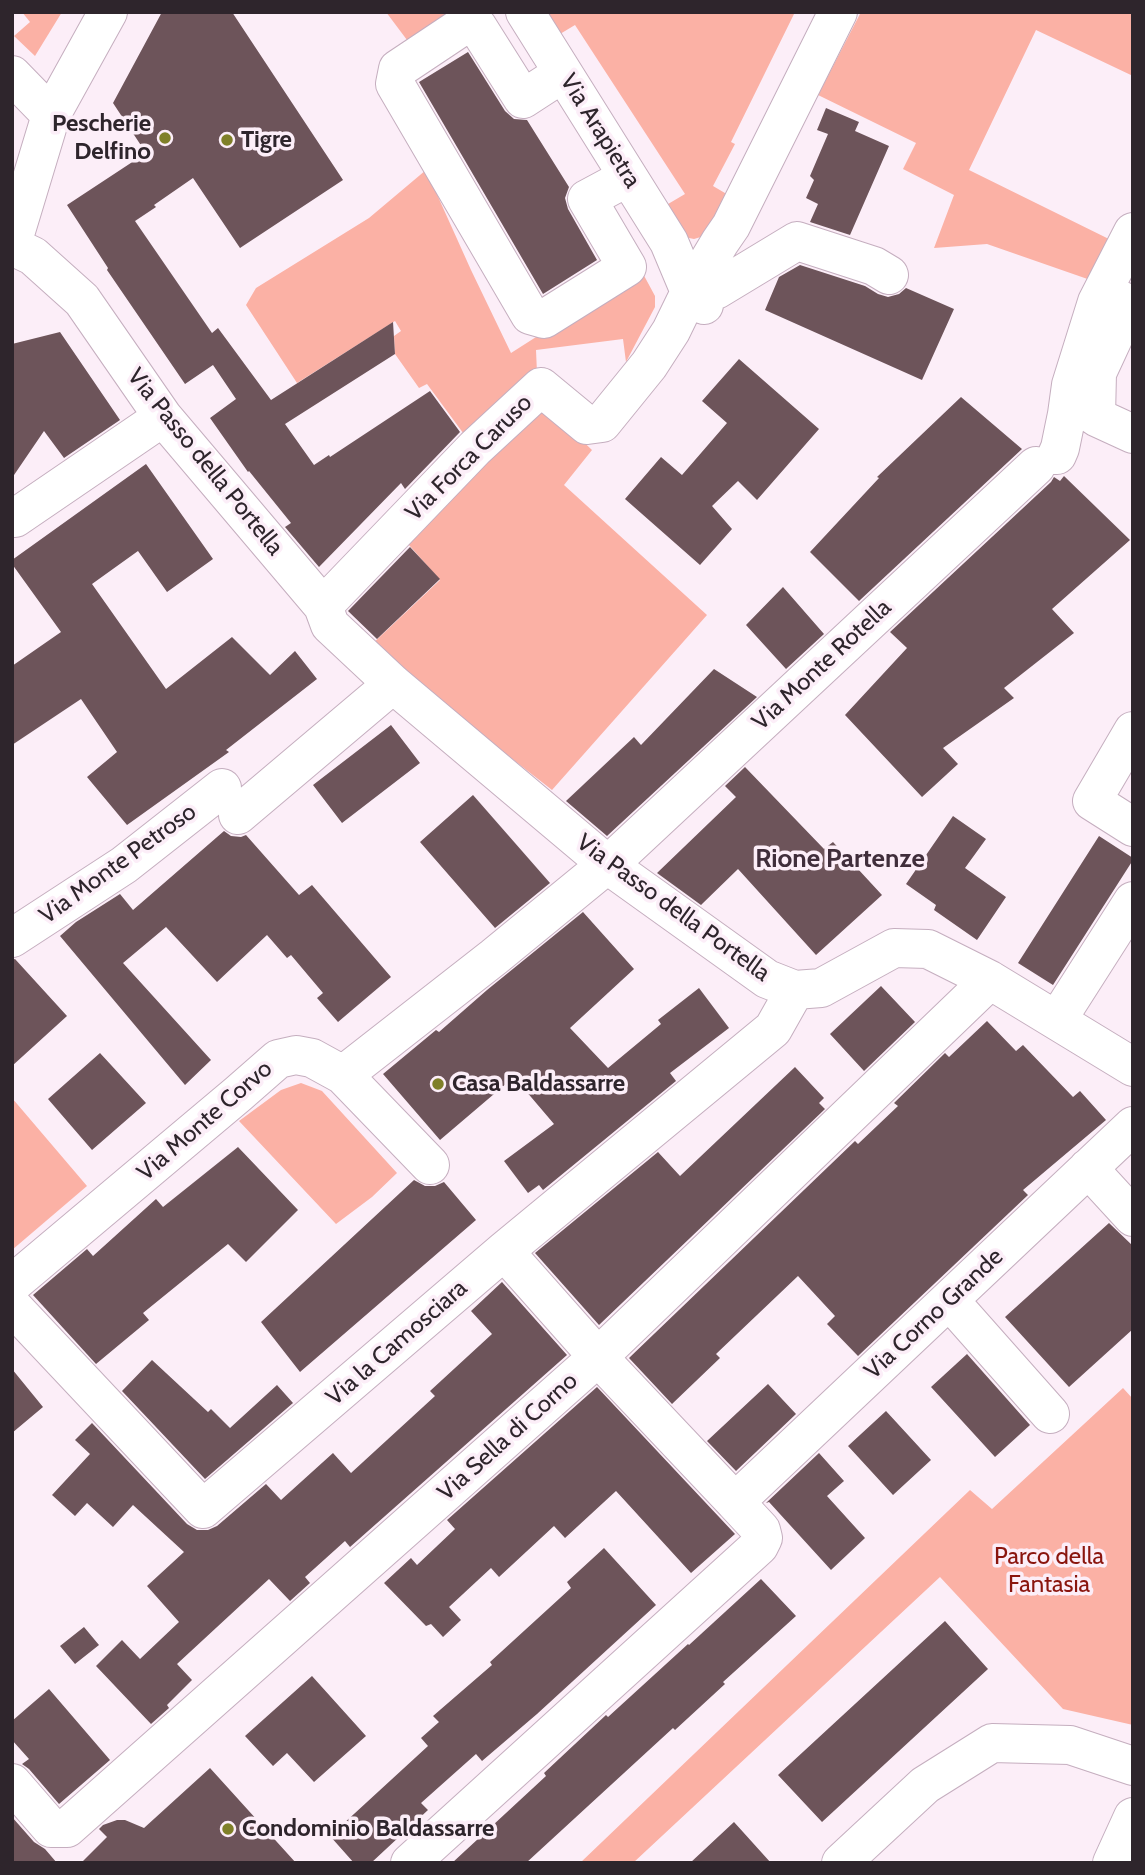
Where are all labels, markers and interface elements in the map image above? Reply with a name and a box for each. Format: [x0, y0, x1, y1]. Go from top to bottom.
street label: Via Arapietra [554, 69, 646, 193]
place label: Pescherie Delfino [52, 110, 151, 166]
place label: Tigre [241, 126, 292, 154]
marker: Pescherie Delfino [157, 130, 173, 146]
marker: Tigre [219, 132, 235, 148]
street label: Via Passo della Portella [121, 363, 289, 561]
street label: Via Forca Caruso [400, 389, 538, 527]
street label: Via Monte Rotella [747, 593, 897, 737]
street label: Via Monte Petroso [34, 798, 202, 930]
street label: Via Passo della Portella [571, 828, 775, 988]
district label: Rione Partenze [755, 843, 925, 875]
street label: Via Monte Corvo [132, 1055, 278, 1187]
place label: Casa Baldassarre [452, 1070, 625, 1098]
marker: Casa Baldassarre [430, 1076, 446, 1092]
street label: Via Corno Grande [859, 1242, 1009, 1386]
street label: Via la Camosciara [321, 1274, 473, 1412]
street label: Via Sella di Corno [432, 1367, 584, 1507]
park label: Parco della Fantasia [994, 1543, 1104, 1599]
place label: Condominio Baldassarre [242, 1815, 494, 1843]
marker: Condominio Baldassarre [220, 1821, 236, 1837]

